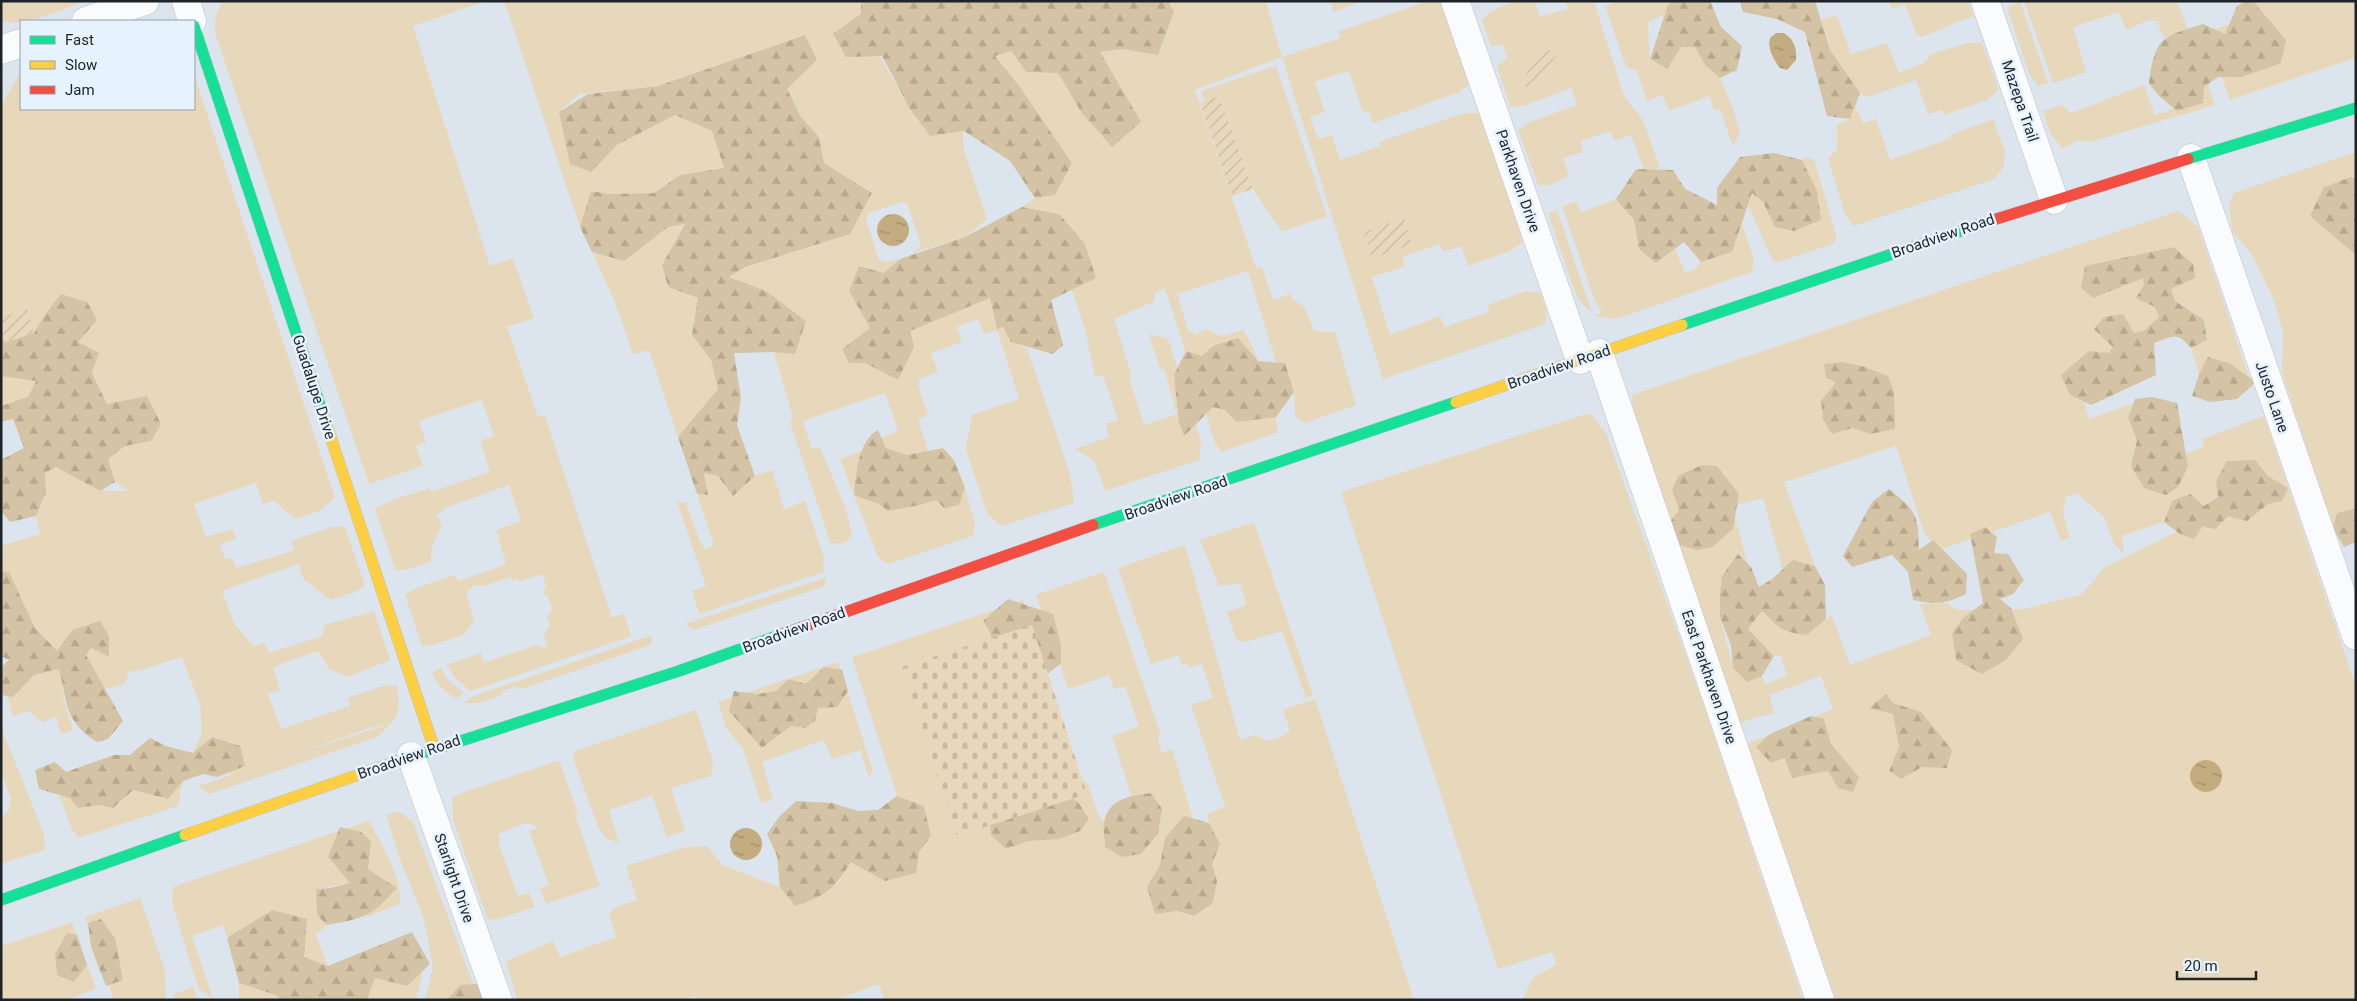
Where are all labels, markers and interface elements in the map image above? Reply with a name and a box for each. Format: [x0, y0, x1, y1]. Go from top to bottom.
legend [20, 20, 195, 110]
text: Fast [65, 31, 94, 49]
text: Slow [65, 56, 97, 74]
street label: Mazepa Trail [1998, 58, 2042, 144]
text: Jam [65, 81, 95, 99]
street label: Parkhaven Drive [1492, 127, 1544, 235]
street label: Broadview Road [1889, 210, 1997, 262]
street label: Guadalupe Drive [289, 332, 339, 442]
street label: Broadview Road [1505, 341, 1613, 393]
street label: Justo Lane [2251, 359, 2293, 435]
street label: Broadview Road [1122, 472, 1230, 524]
street label: Broadview Road [740, 603, 848, 657]
street label: East Parkhaven Drive [1678, 608, 1740, 746]
street label: Broadview Road [355, 731, 463, 783]
street label: Starlight Drive [430, 831, 478, 925]
scale bar [2177, 948, 2256, 980]
text: 20 m [2184, 957, 2218, 975]

